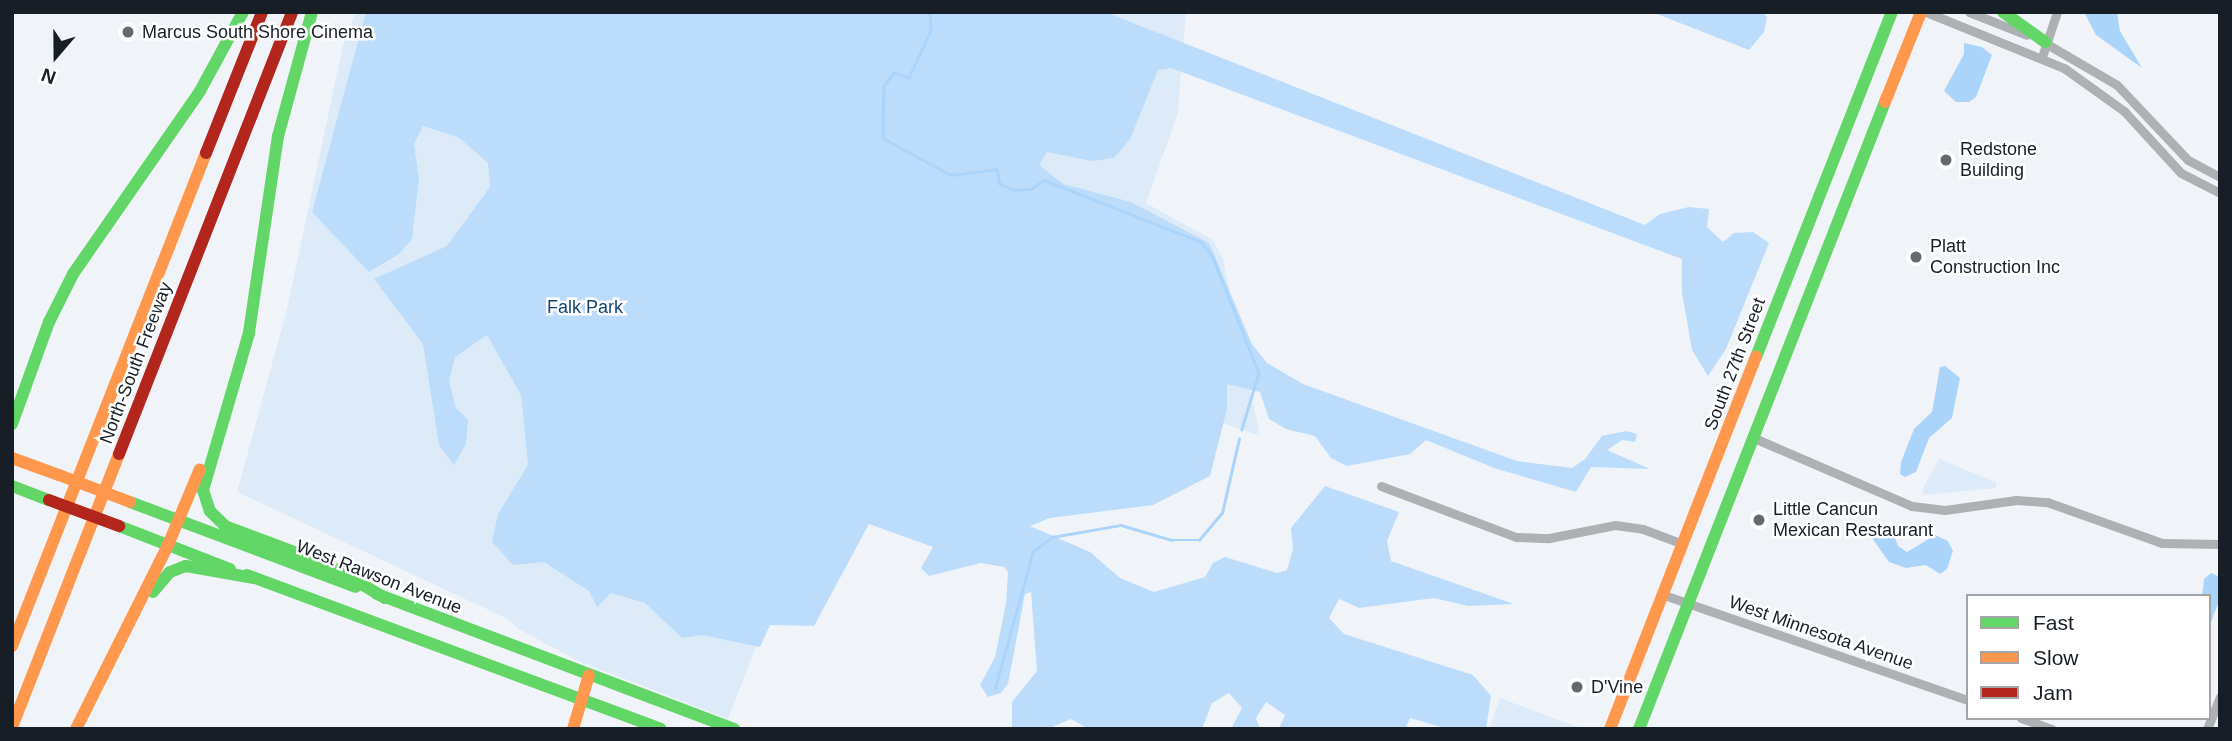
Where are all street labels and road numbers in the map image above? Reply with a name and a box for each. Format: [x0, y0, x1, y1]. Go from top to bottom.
street label: North-South Freeway [95, 279, 177, 447]
street label: South 27th Street [1700, 295, 1770, 433]
street label: West Rawson Avenue [293, 535, 465, 619]
street label: West Minnesota Avenue [1726, 591, 1916, 675]

